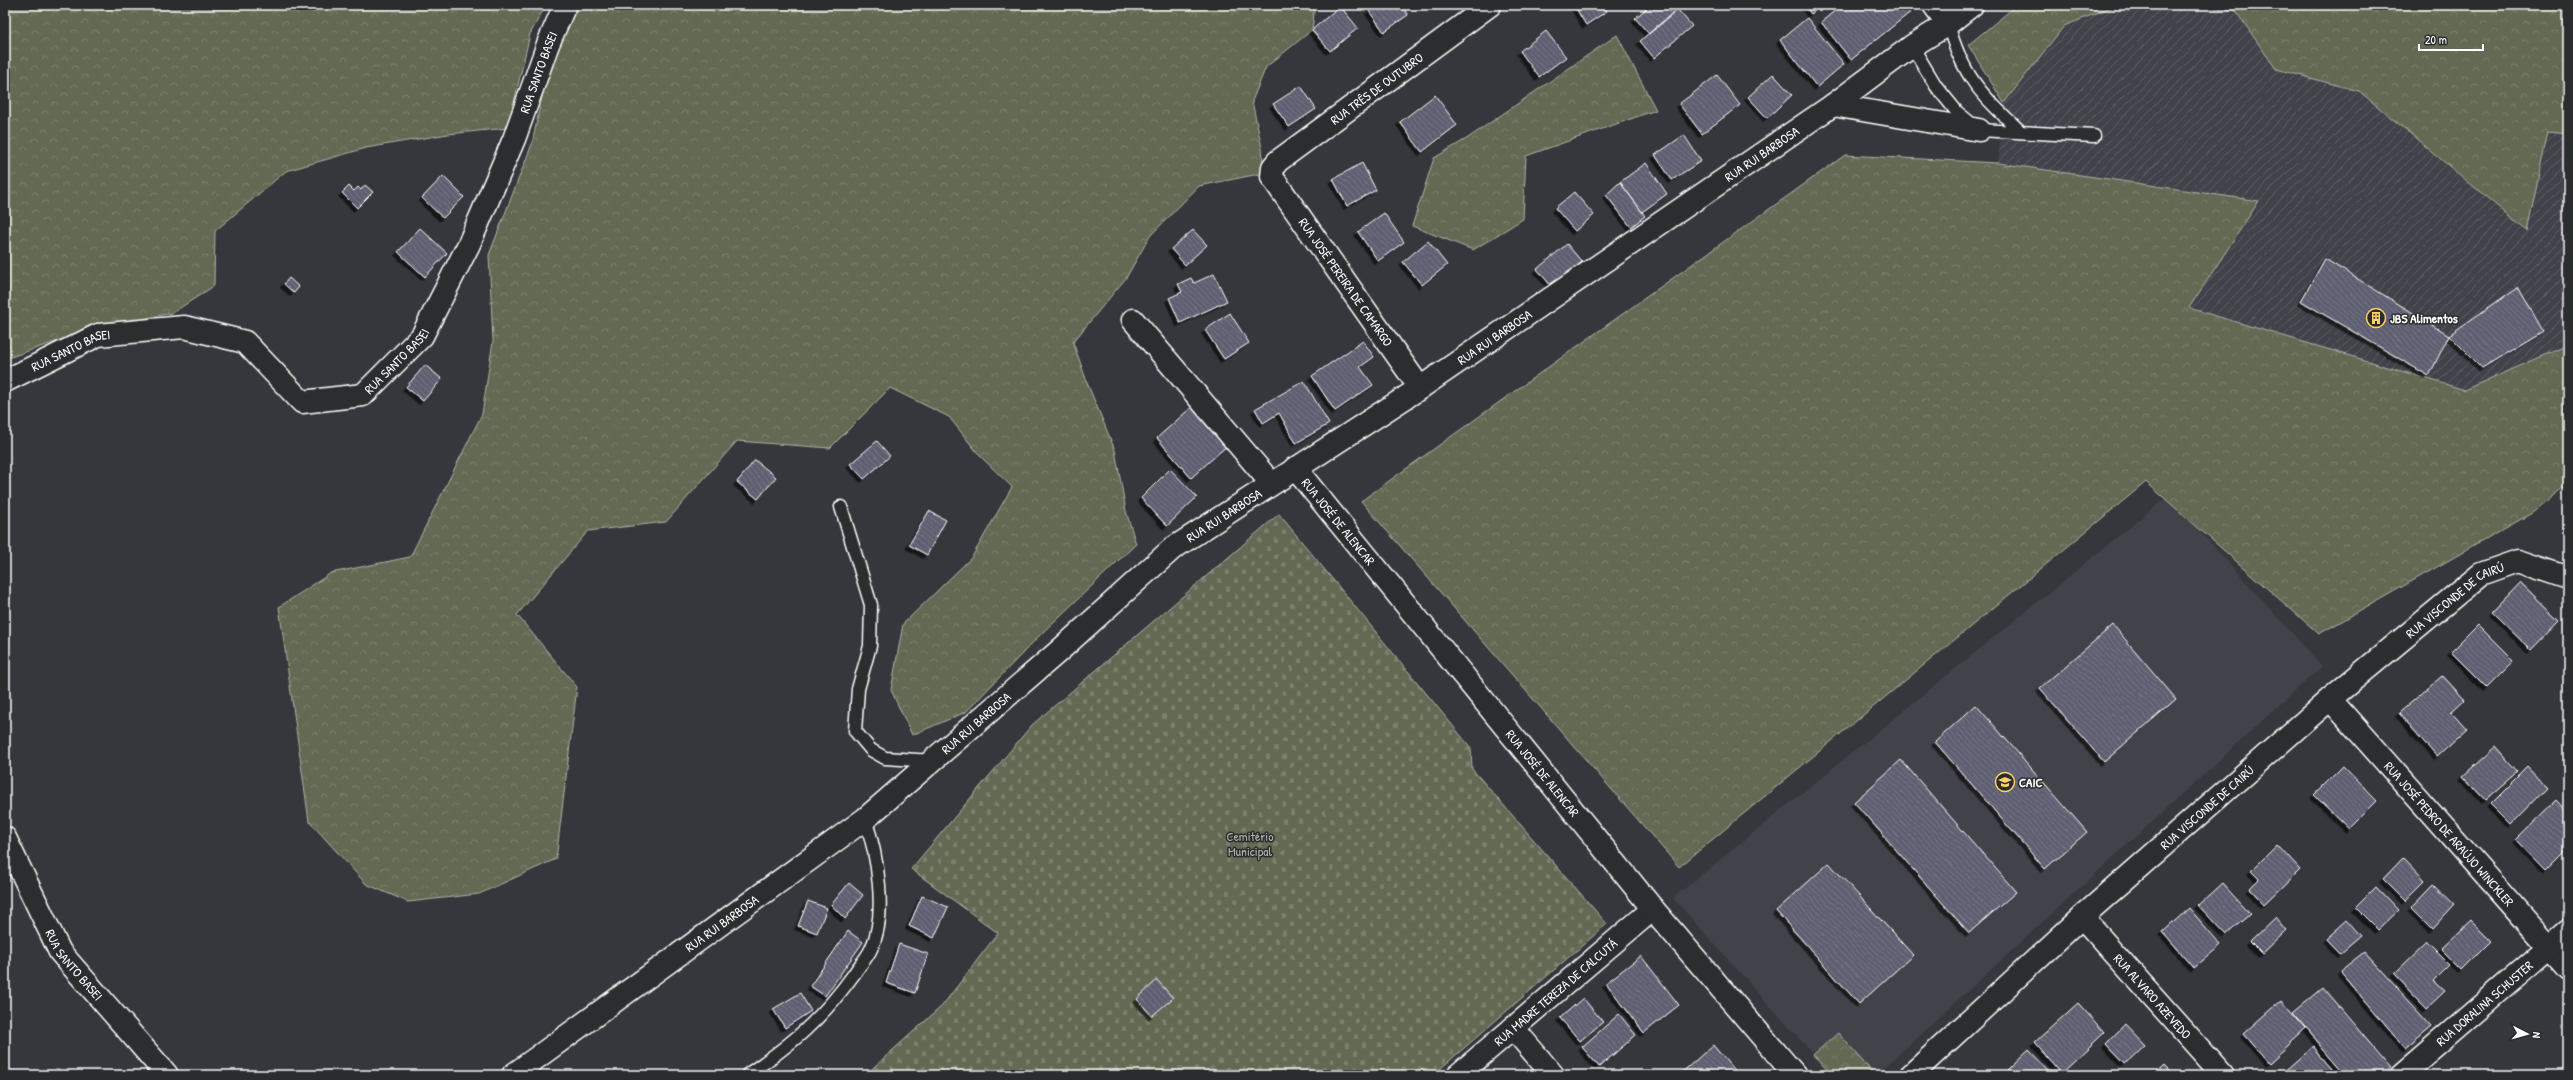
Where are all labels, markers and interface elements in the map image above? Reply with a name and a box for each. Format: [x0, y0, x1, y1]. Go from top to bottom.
scale bar [2419, 26, 2483, 52]
street label: RUA SANTO BASEI [515, 29, 561, 116]
text: 20 m [2425, 31, 2447, 48]
street label: RUA TRÊS DE OUTUBRO [1326, 48, 1427, 129]
street label: RUA RUI BARBOSA [1721, 122, 1803, 186]
street label: RUA JOSÉ PEREIRA DE CAMARGO [1295, 214, 1397, 350]
street label: RUA RUI BARBOSA [1454, 305, 1536, 369]
building icon: JBS Alimentos [2365, 307, 2387, 329]
place label: JBS Alimentos [2390, 309, 2458, 327]
street label: RUA SANTO BASEI [28, 325, 111, 376]
street label: RUA SANTO BASEI [360, 325, 433, 398]
street label: RUA JOSÉ DE ALENCAR [1298, 474, 1379, 569]
street label: RUA RUI BARBOSA [1183, 484, 1266, 546]
street label: RUA VISCONDE DE CAIRÚ [2401, 558, 2506, 642]
street label: RUA RUI BARBOSA [937, 687, 1015, 758]
street label: RUA JOSÉ DE ALENCAR [1502, 726, 1584, 821]
street label: RUA JOSÉ PEDRO DE ARAÚJO WINCKLER [2380, 758, 2518, 910]
street label: RUA VISCONDE DE CAIRÚ [2156, 761, 2258, 854]
school or university icon: CAIC [1994, 771, 2016, 793]
place label: CAIC [2019, 773, 2043, 791]
park label: Cemitério Municipal [1227, 827, 1273, 860]
street label: RUA RUI BARBOSA [681, 890, 762, 956]
street label: RUA SANTO BASEI [41, 926, 107, 1004]
street label: RUA MADRE TEREZA DE CALCUTÁ [1490, 934, 1621, 1050]
street label: RUA ALVARO AZEVEDO [2110, 950, 2195, 1043]
street label: RUA DORALINA SCHUSTER [2432, 956, 2537, 1050]
north arrow [2507, 1014, 2547, 1054]
text: N [2530, 1031, 2544, 1039]

